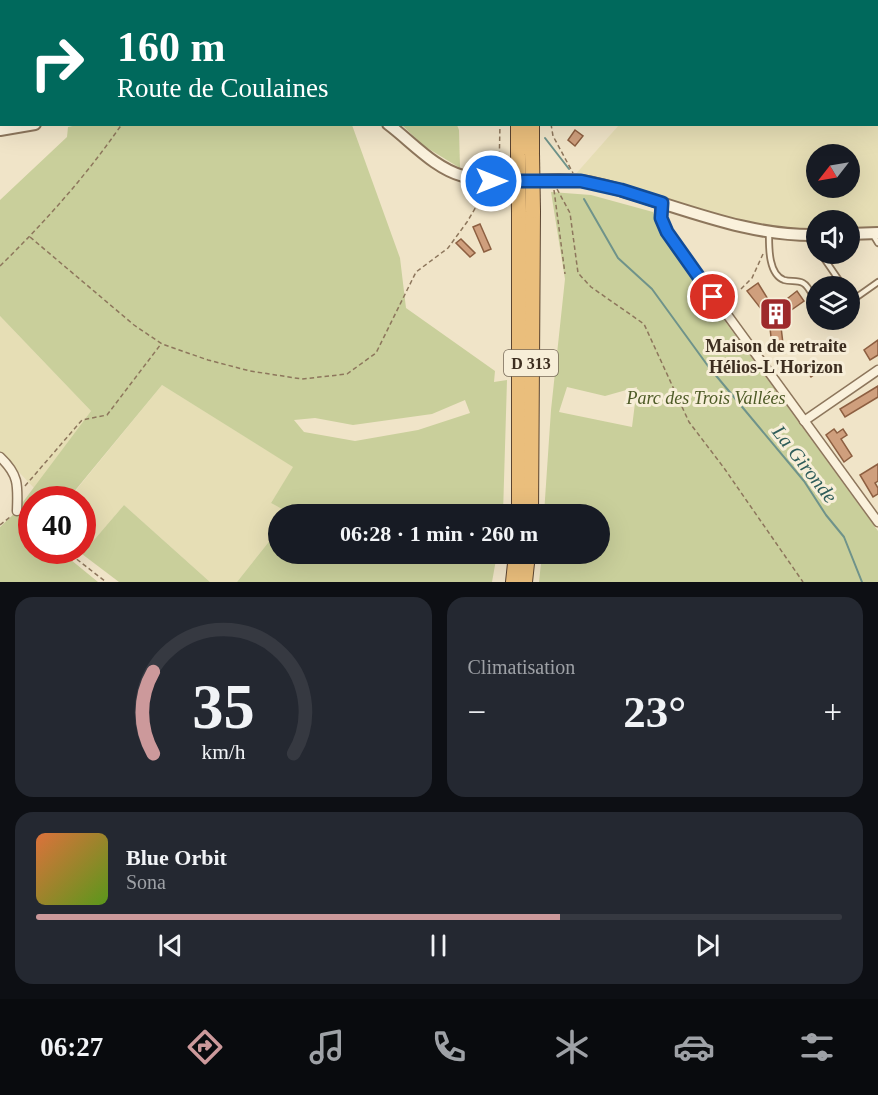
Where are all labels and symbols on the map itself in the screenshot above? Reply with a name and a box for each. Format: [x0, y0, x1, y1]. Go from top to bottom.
north arrow [806, 144, 860, 198]
position arrow [459, 149, 523, 213]
pin [687, 271, 738, 322]
building icon: Maison de retraite Hélios-L'Horizon [758, 296, 794, 332]
place label: Maison de retraite Hélios-L'Horizon [705, 336, 847, 377]
road number: D 313 [504, 350, 558, 376]
park label: Parc des Trois Vallées [625, 388, 786, 408]
water label: La Gironde [767, 420, 842, 507]
speed limit sign: 40 [18, 486, 96, 564]

